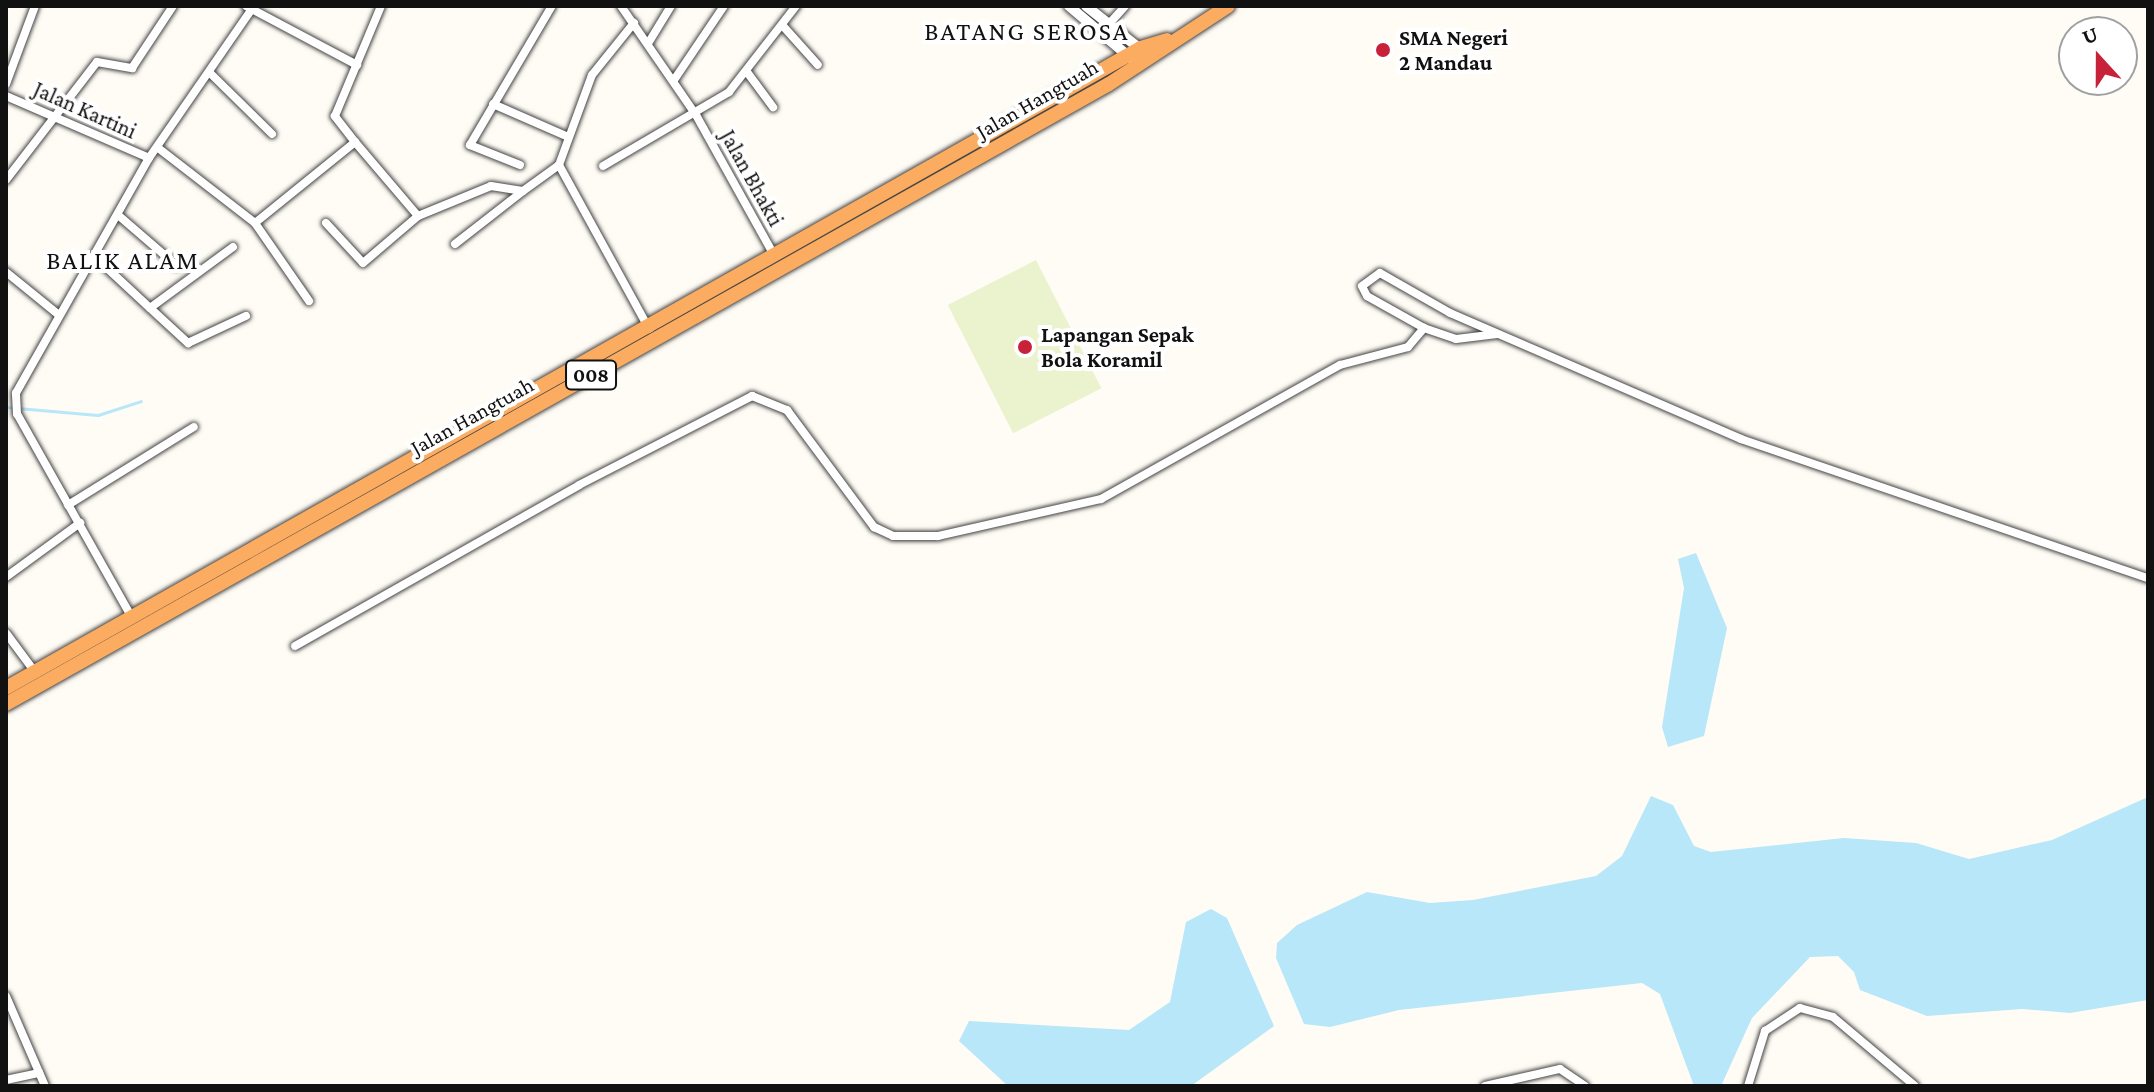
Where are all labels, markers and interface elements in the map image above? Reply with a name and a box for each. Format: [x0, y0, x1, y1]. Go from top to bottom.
district label: BATANG SEROSA [924, 16, 1130, 48]
north arrow [2058, 16, 2138, 96]
text: U [2078, 21, 2101, 49]
place label: SMA Negeri 2 Mandau [1399, 24, 1508, 76]
marker: SMA Negeri 2 Mandau [1374, 41, 1392, 59]
street label: Jalan Hangtuah [971, 53, 1103, 145]
street label: Jalan Kartini [30, 76, 140, 144]
street label: Jalan Bhakti [715, 125, 789, 231]
district label: BALIK ALAM [46, 245, 200, 277]
place label: Lapangan Sepak Bola Koramil [1041, 321, 1194, 372]
marker: Lapangan Sepak Bola Koramil [1016, 338, 1034, 356]
road number: 008 [565, 359, 617, 391]
street label: Jalan Hangtuah [406, 371, 538, 461]

